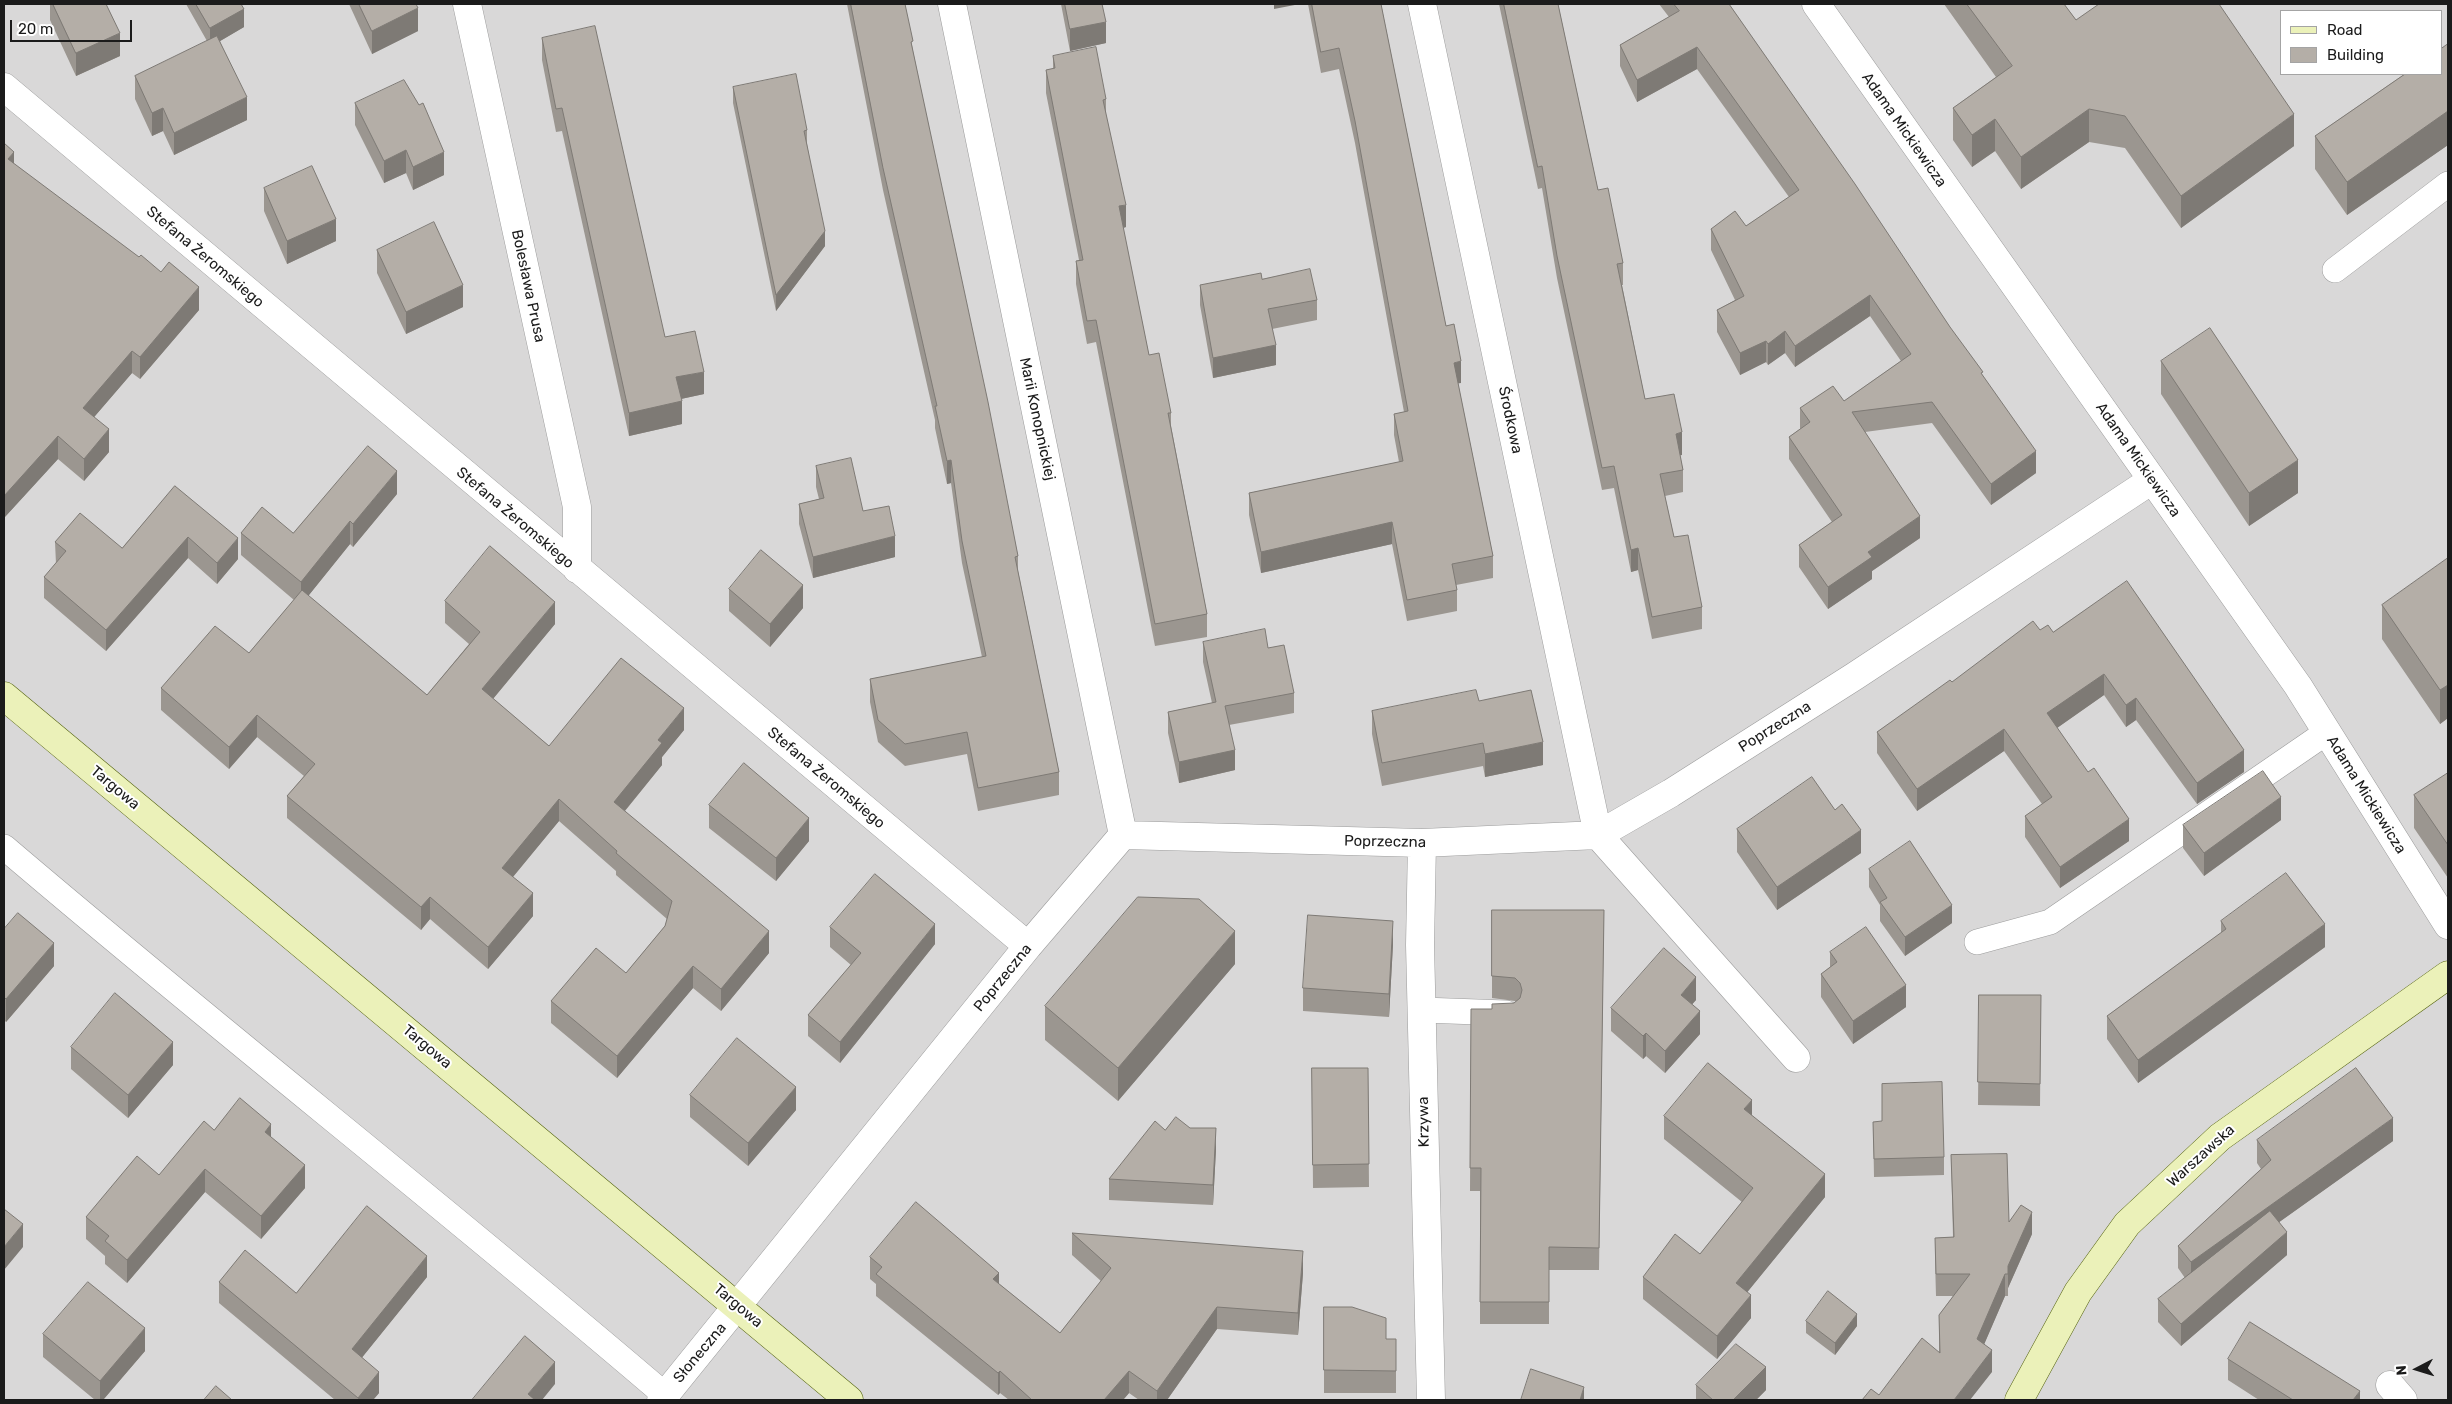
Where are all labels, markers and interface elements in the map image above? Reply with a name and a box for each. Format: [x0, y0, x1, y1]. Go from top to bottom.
scale bar [12, 10, 135, 42]
legend [2280, 10, 2442, 75]
text: 20 m [18, 20, 53, 38]
text: Road [2327, 21, 2363, 39]
text: Building [2327, 46, 2384, 64]
street label: Adama Mickiewicza [1858, 69, 1950, 191]
street label: Stefana Żeromskiego [142, 202, 268, 312]
street label: Bolesława Prusa [507, 228, 549, 344]
street label: Marii Konopnickiej [1015, 356, 1059, 482]
street label: Środkowa [1494, 385, 1526, 455]
street label: Adama Mickiewicza [2092, 399, 2184, 521]
street label: Stefana Żeromskiego [452, 463, 578, 573]
street label: Poprzeczna [1735, 698, 1815, 756]
street label: Stefana Żeromskiego [763, 723, 889, 833]
street label: Adama Mickiewicza [2322, 733, 2410, 857]
street label: Targowa [87, 762, 143, 814]
street label: Poprzeczna [1344, 832, 1426, 852]
street label: Poprzeczna [970, 940, 1036, 1016]
street label: Targowa [399, 1021, 455, 1073]
street label: Krzywa [1415, 1097, 1433, 1147]
street label: Warszawska [2164, 1121, 2238, 1191]
street label: Targowa [710, 1280, 766, 1332]
street label: Słoneczna [670, 1319, 730, 1387]
north arrow [2392, 1344, 2442, 1394]
text: N [2393, 1365, 2410, 1376]

